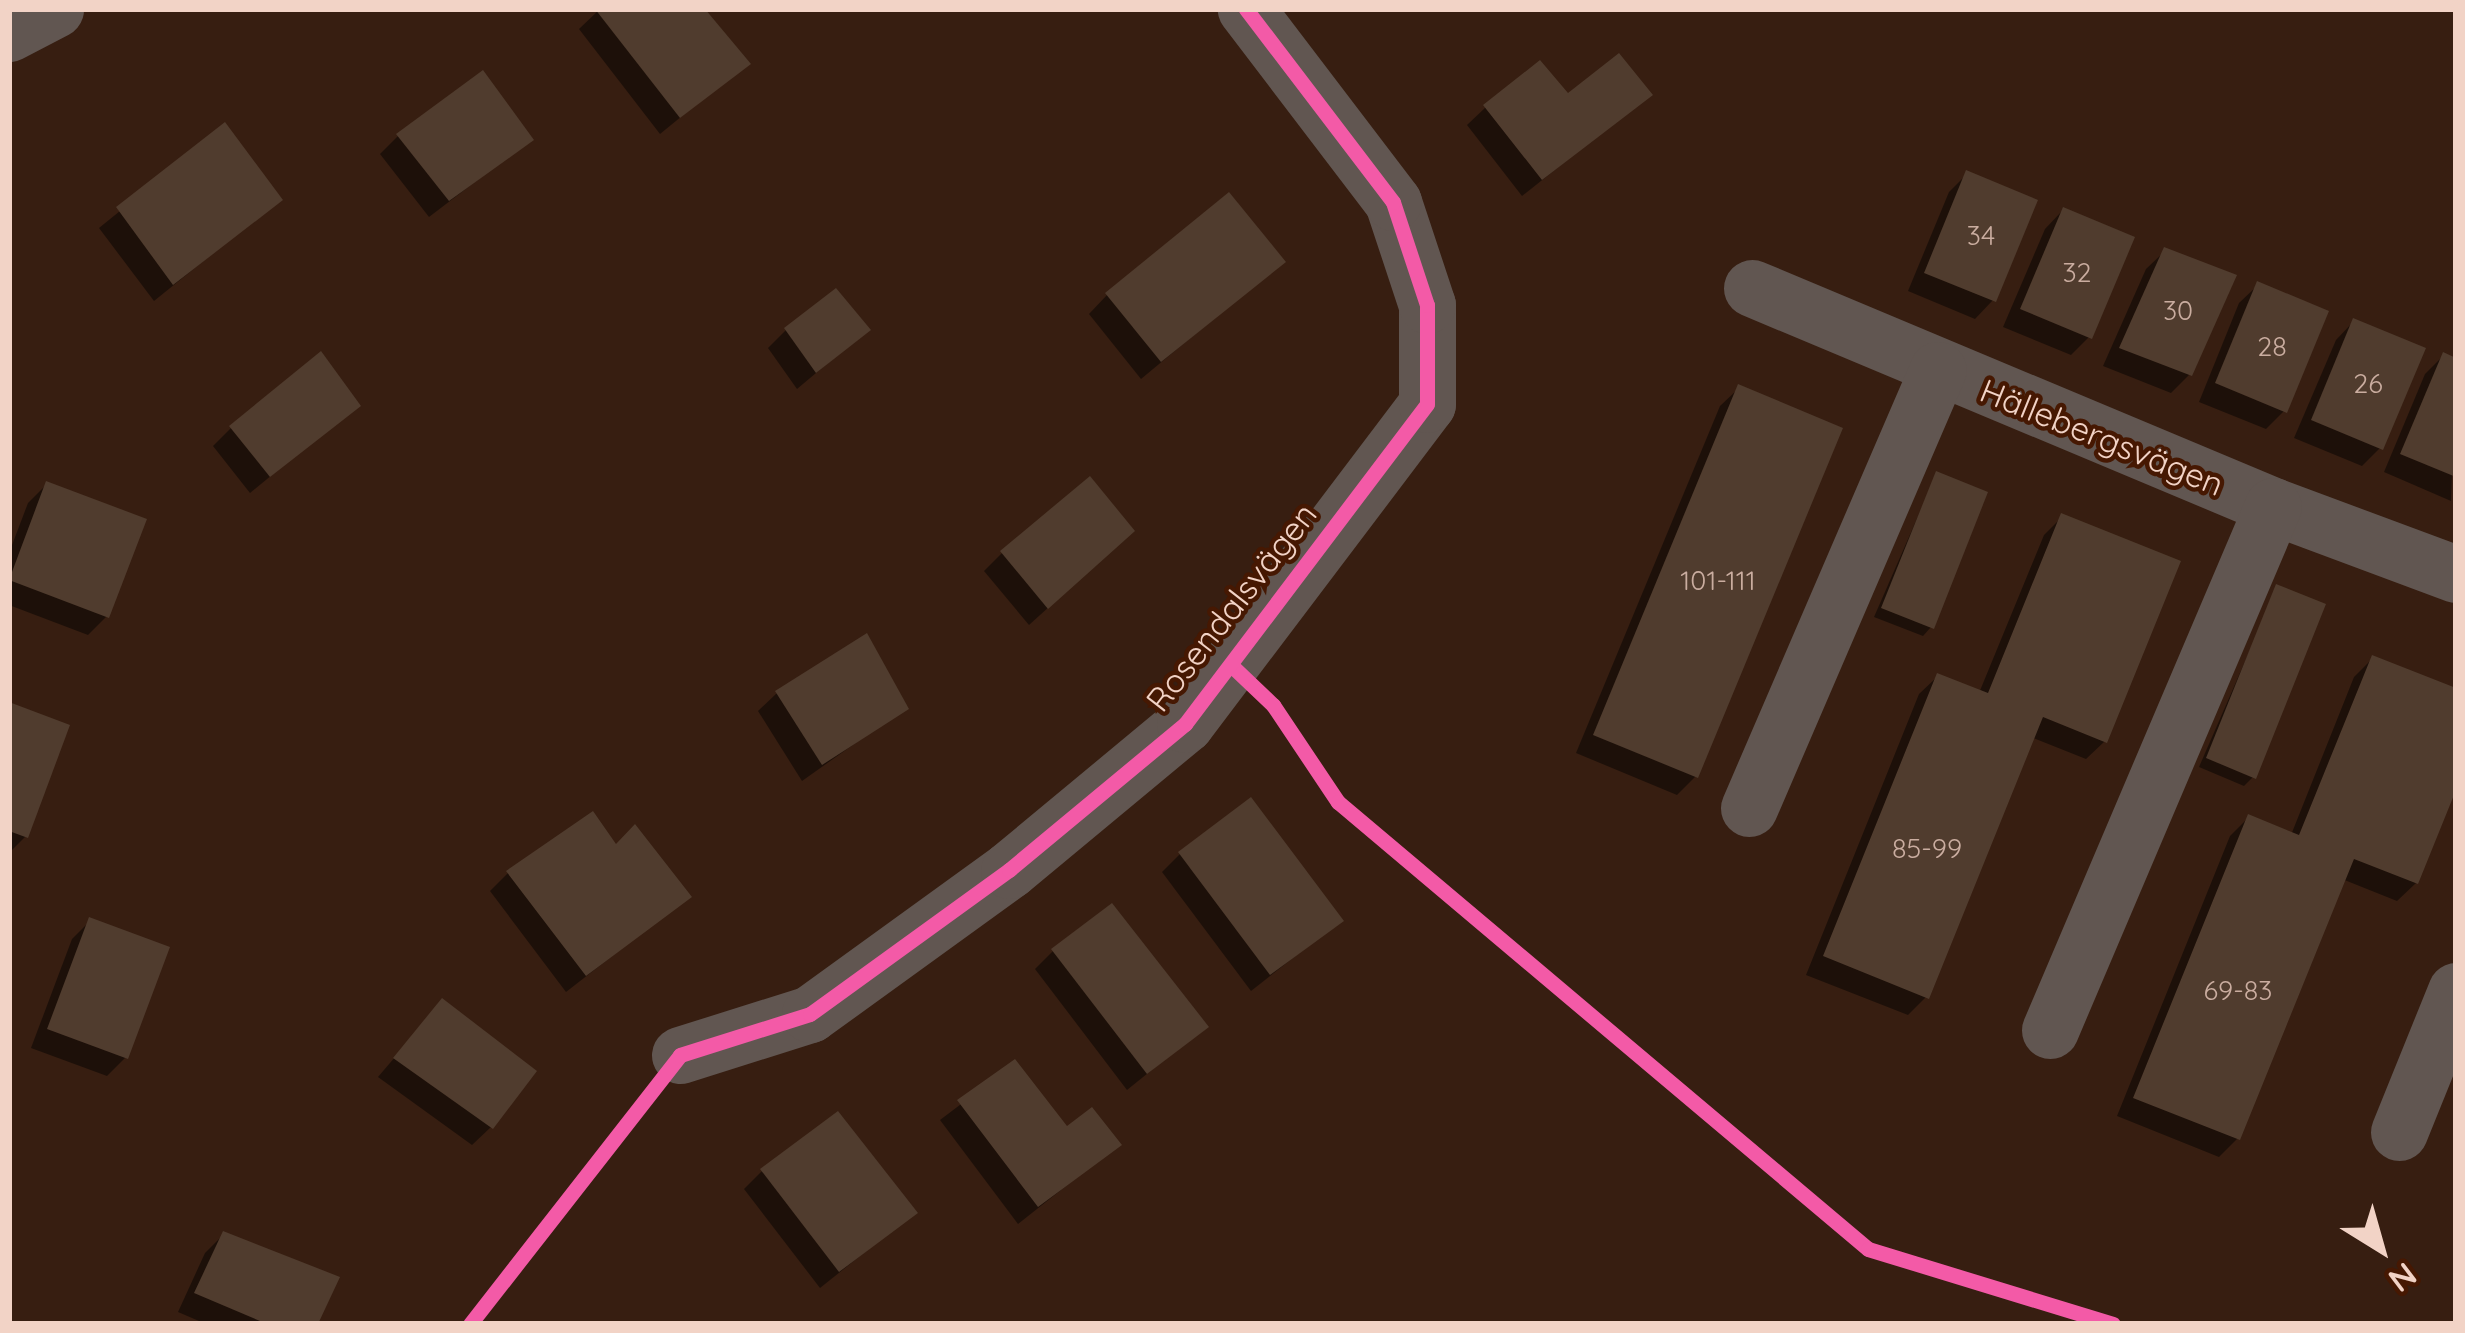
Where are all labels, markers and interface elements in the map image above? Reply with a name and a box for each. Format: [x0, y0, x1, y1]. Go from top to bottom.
house number: 34 [1967, 220, 1995, 252]
house number: 32 [2062, 257, 2092, 289]
house number: 30 [2163, 295, 2193, 327]
house number: 28 [2257, 331, 2287, 363]
house number: 26 [2353, 368, 2383, 400]
street label: Hällebergsvägen [1975, 370, 2229, 504]
street label: Rosendalsvägen [1137, 495, 1325, 719]
house number: 101-111 [1680, 565, 1756, 597]
house number: 85-99 [1892, 833, 1962, 865]
house number: 69-83 [2204, 975, 2272, 1007]
north arrow [2321, 1189, 2441, 1309]
text: N [2381, 1254, 2425, 1302]

